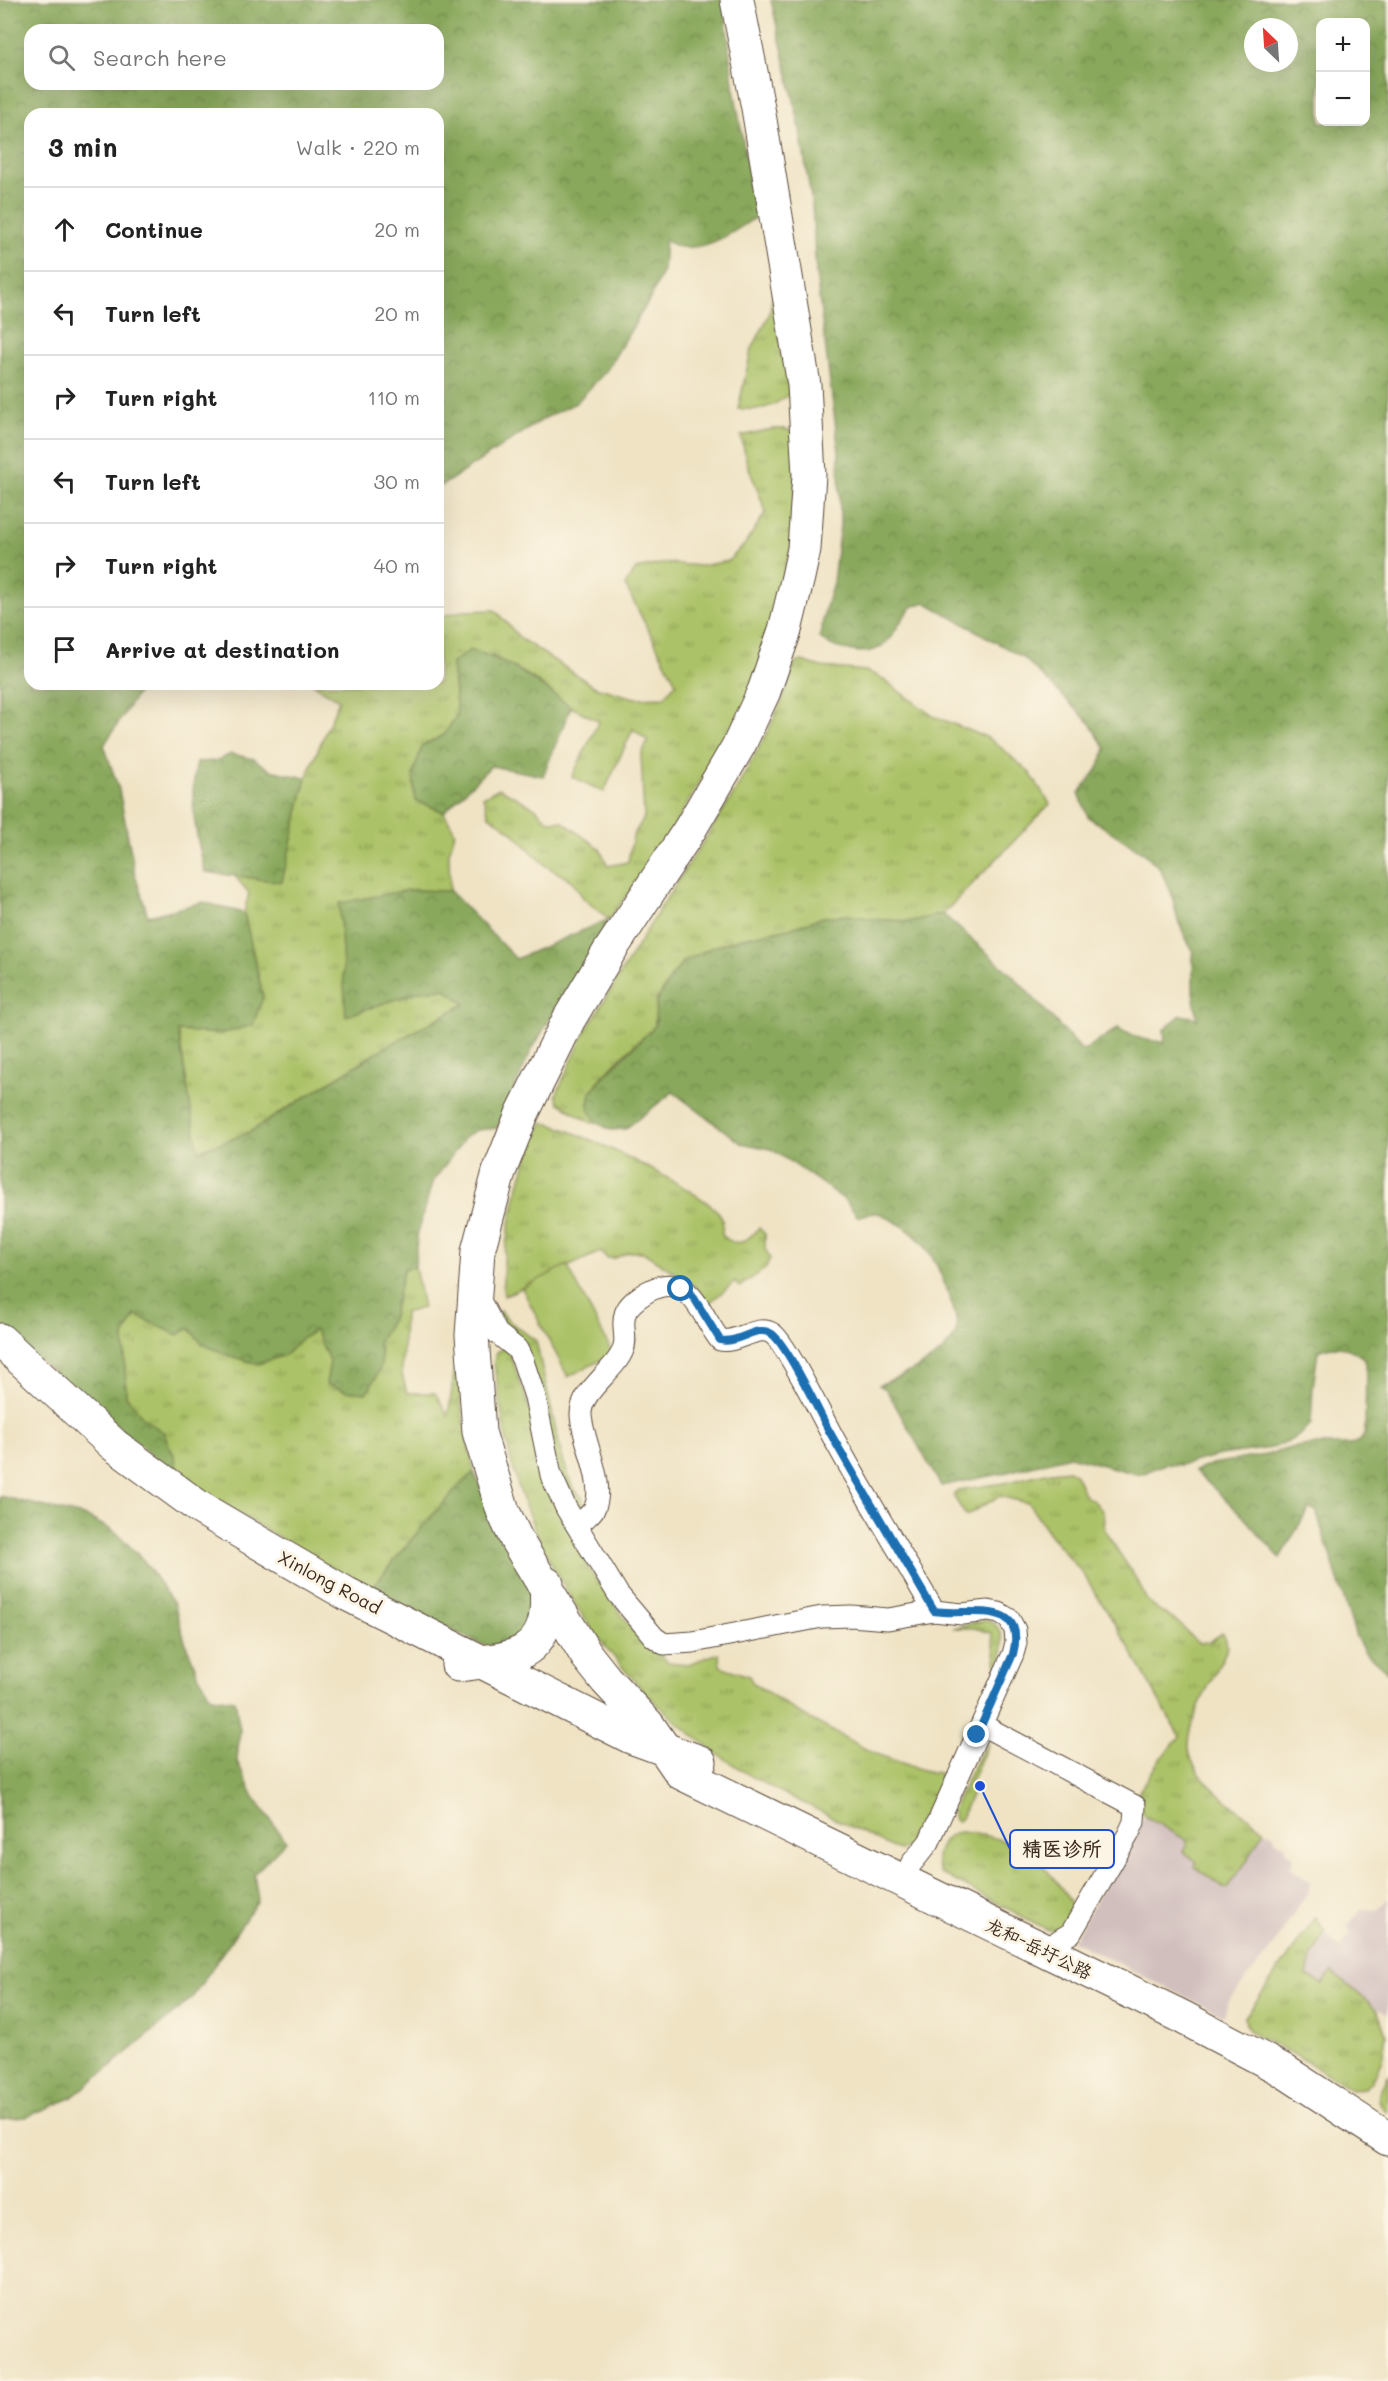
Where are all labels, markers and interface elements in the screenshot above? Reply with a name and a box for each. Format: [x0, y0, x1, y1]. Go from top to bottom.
north arrow [1244, 18, 1298, 72]
map controls [1316, 18, 1370, 126]
button: + [1316, 18, 1370, 72]
search box [24, 24, 444, 90]
icon: search [45, 41, 78, 74]
text: Search here [93, 43, 227, 72]
button: − [1316, 72, 1370, 126]
text: 3 min [48, 130, 117, 164]
text: Walk · 220 m [296, 134, 420, 160]
icon: ahead [48, 213, 81, 246]
text: Continue [105, 215, 203, 244]
text: 20 m [374, 216, 420, 242]
icon: left [48, 297, 81, 330]
text: Turn left [105, 299, 201, 328]
text: 20 m [374, 300, 420, 326]
icon: right [48, 381, 81, 414]
text: Turn right [105, 383, 217, 412]
text: 110 m [367, 384, 420, 410]
icon: left [48, 465, 81, 498]
text: Turn left [105, 467, 201, 496]
text: 30 m [374, 468, 420, 494]
icon: right [48, 549, 81, 582]
text: Turn right [105, 551, 217, 580]
text: 40 m [374, 552, 420, 578]
icon: arrive [48, 633, 81, 666]
text: Arrive at destination [105, 635, 340, 664]
route start [667, 1275, 693, 1301]
street label: Xinlong Road [274, 1545, 386, 1619]
route end [963, 1721, 989, 1747]
callout: 精医诊所 [1010, 1830, 1114, 1868]
text: 精医诊所 [1022, 1835, 1102, 1861]
street label: 龙和-岳圩公路 [982, 1912, 1096, 1984]

